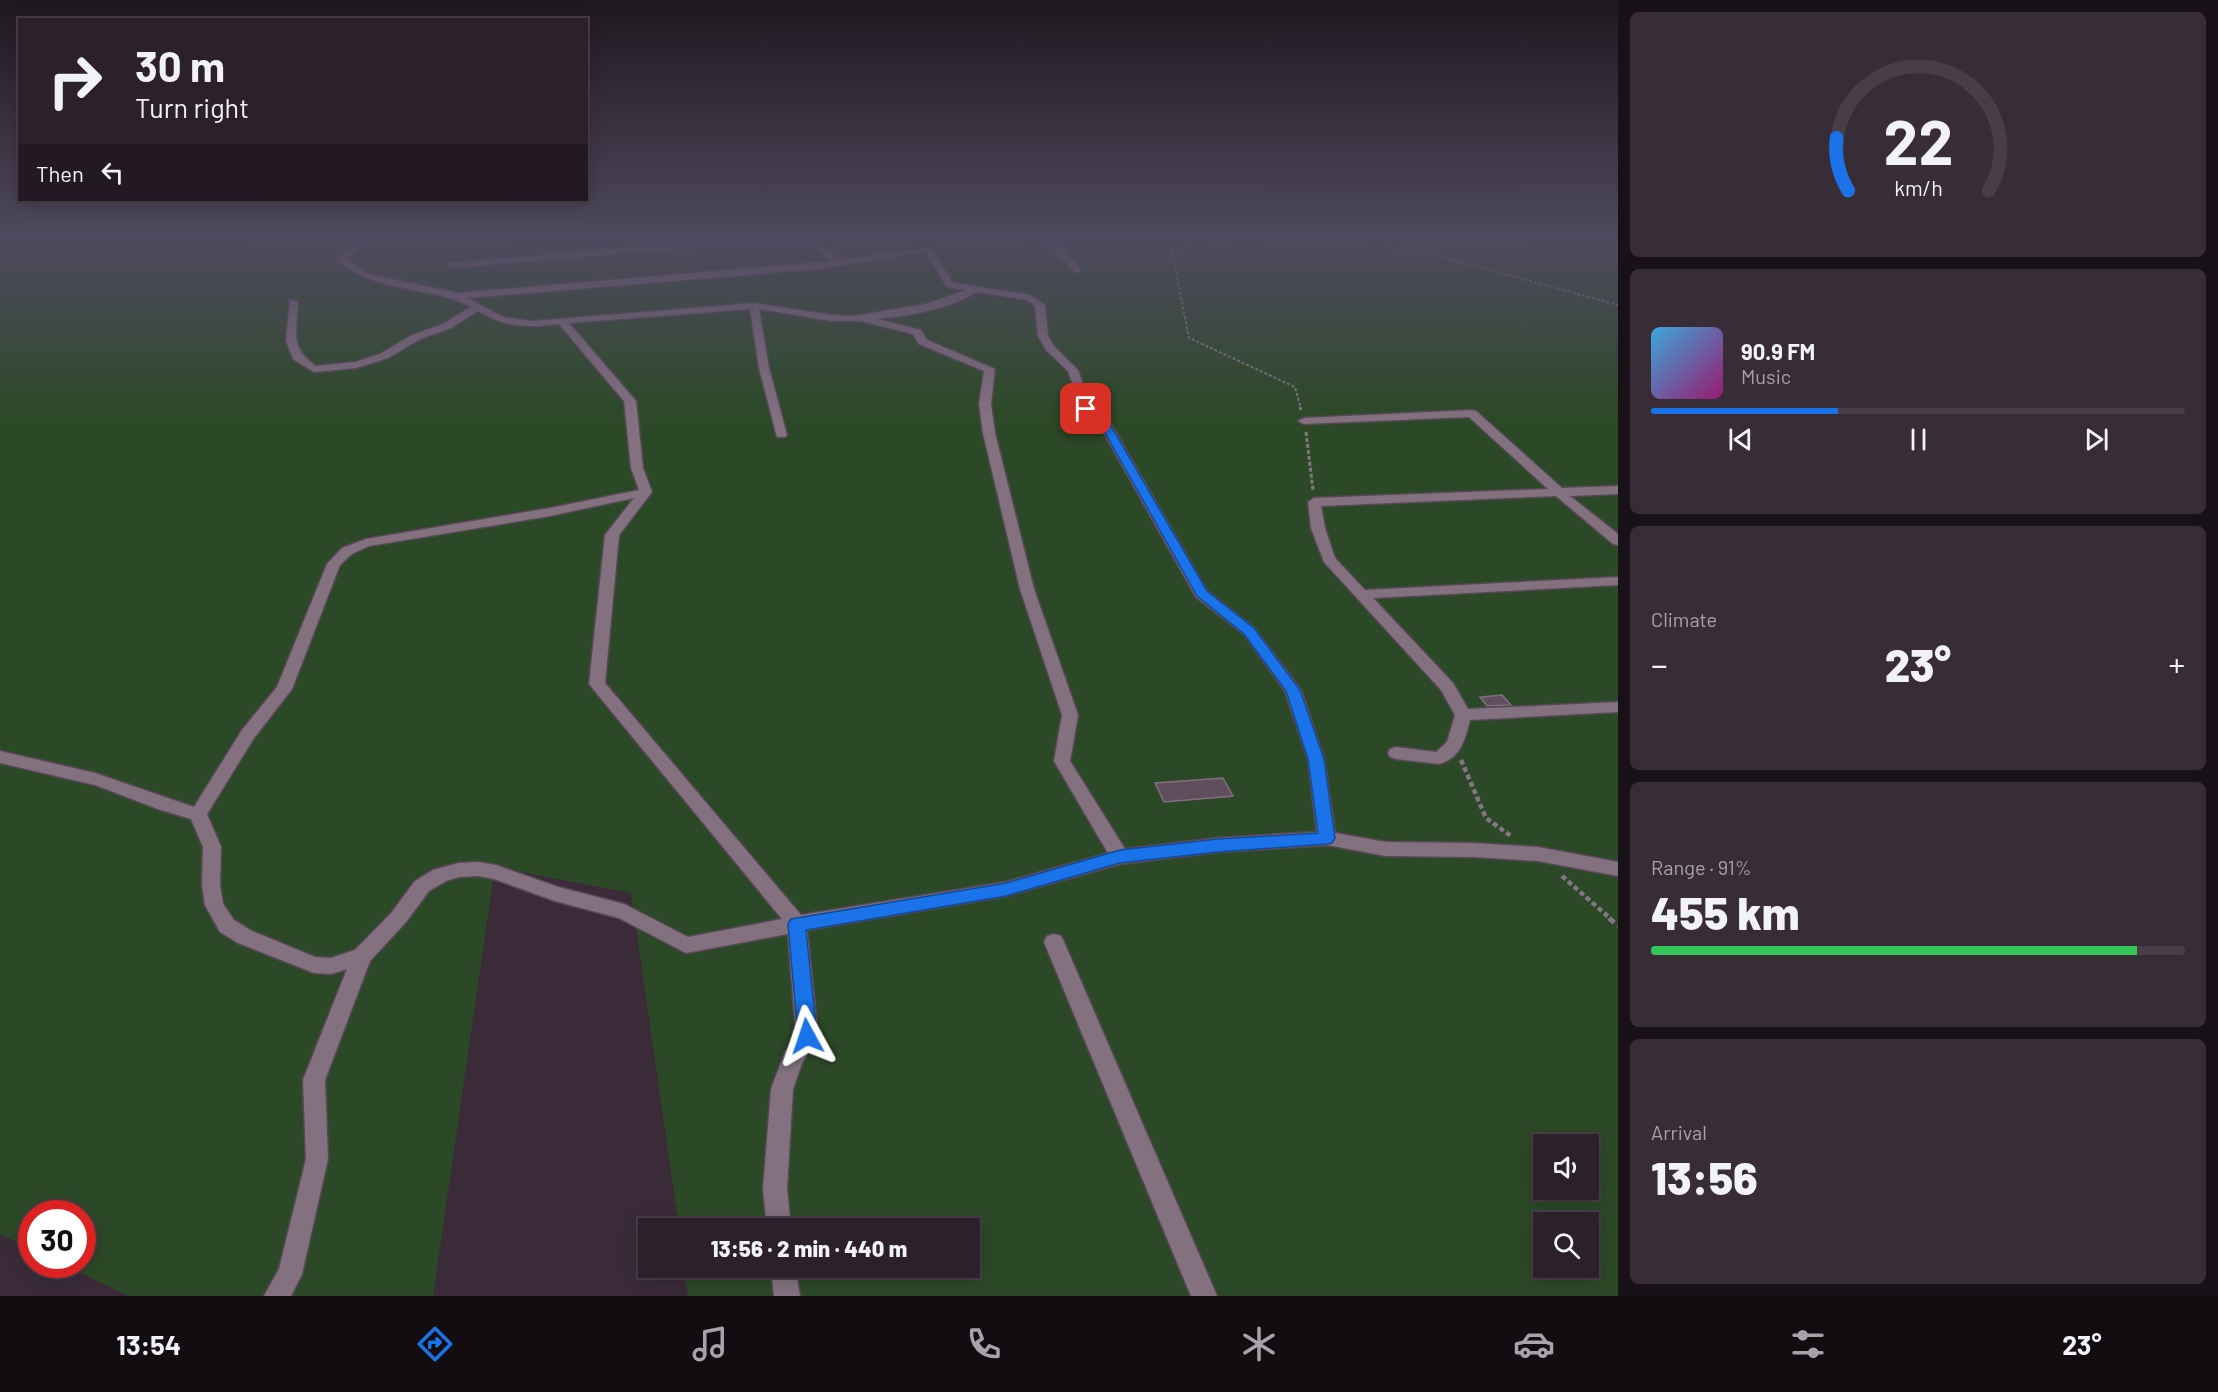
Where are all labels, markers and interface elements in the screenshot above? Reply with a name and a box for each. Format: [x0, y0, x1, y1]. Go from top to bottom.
text: 30 m [135, 40, 225, 90]
icon: right [36, 42, 114, 120]
text: Turn right [135, 91, 249, 123]
text: 22 [1883, 104, 1953, 178]
icon: left [96, 156, 129, 189]
text: Then [36, 160, 84, 186]
text: km/h [1894, 176, 1942, 201]
text: 90.9 FM [1741, 338, 1815, 364]
text: Music [1741, 364, 1791, 388]
pin [1060, 383, 1111, 434]
icon: arrive [1069, 392, 1102, 425]
icon: previous [1724, 423, 1757, 456]
icon: pause [1902, 423, 1935, 456]
icon: next [2080, 423, 2113, 456]
text: Climate [1651, 607, 1717, 631]
text: 23° [1885, 637, 1951, 691]
text: − [1651, 644, 1668, 684]
text: + [2168, 644, 2185, 684]
text: Range · 91% [1651, 855, 1752, 879]
text: 455 km [1651, 885, 1800, 939]
position arrow [775, 1004, 839, 1068]
text: Arrival [1651, 1120, 1707, 1144]
map controls [1533, 1134, 1599, 1278]
button: sound [1533, 1134, 1599, 1200]
text: 13:56 [1651, 1150, 1758, 1204]
speed limit sign: 30 [18, 1200, 96, 1278]
button: search [1533, 1212, 1599, 1278]
text: 13:56 · 2 min · 440 m [711, 1235, 907, 1261]
icon: directions [414, 1323, 456, 1365]
icon: music [689, 1323, 731, 1365]
icon: phone [963, 1323, 1005, 1365]
icon: climate [1238, 1323, 1280, 1365]
icon: car [1513, 1323, 1555, 1365]
icon: filters [1787, 1323, 1829, 1365]
text: 13:54 [116, 1328, 181, 1360]
text: 23° [2062, 1328, 2102, 1360]

